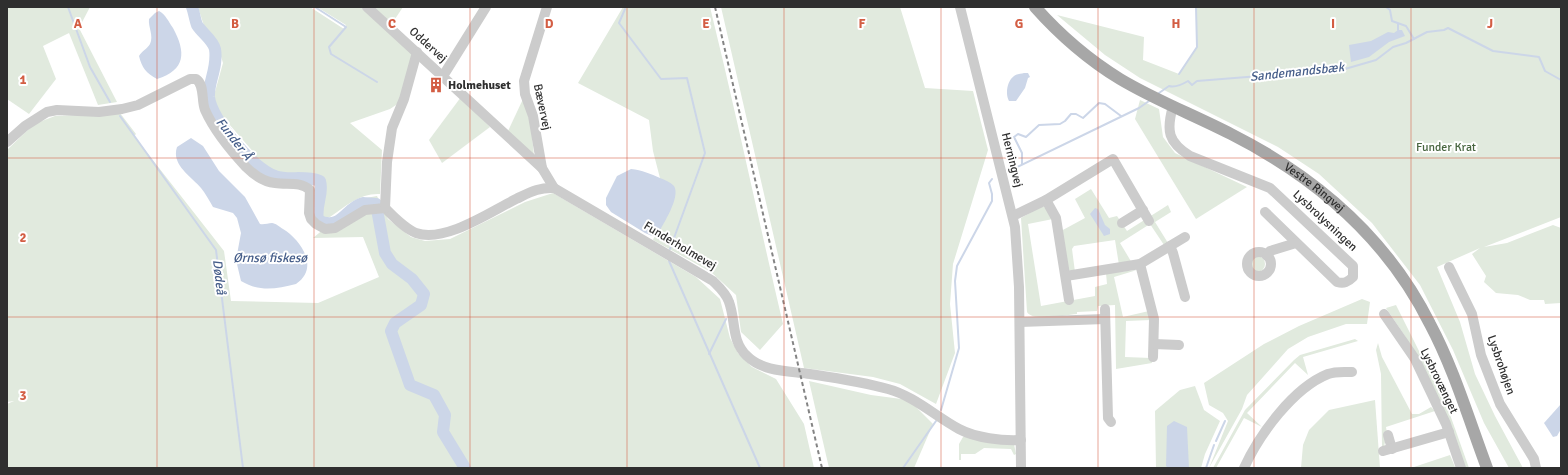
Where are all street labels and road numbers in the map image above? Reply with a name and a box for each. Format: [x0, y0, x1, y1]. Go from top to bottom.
street label: Oddervej [406, 24, 450, 66]
street label: Bævervej [530, 82, 554, 132]
street label: Herningvej [998, 131, 1026, 189]
street label: Vestre Ringvej [1281, 159, 1348, 215]
street label: Lysbrolysningen [1290, 187, 1360, 255]
street label: Funderholmevej [641, 218, 719, 274]
street label: Lysbrohøjen [1484, 333, 1518, 397]
street label: Lysbrovænget [1417, 346, 1461, 416]

